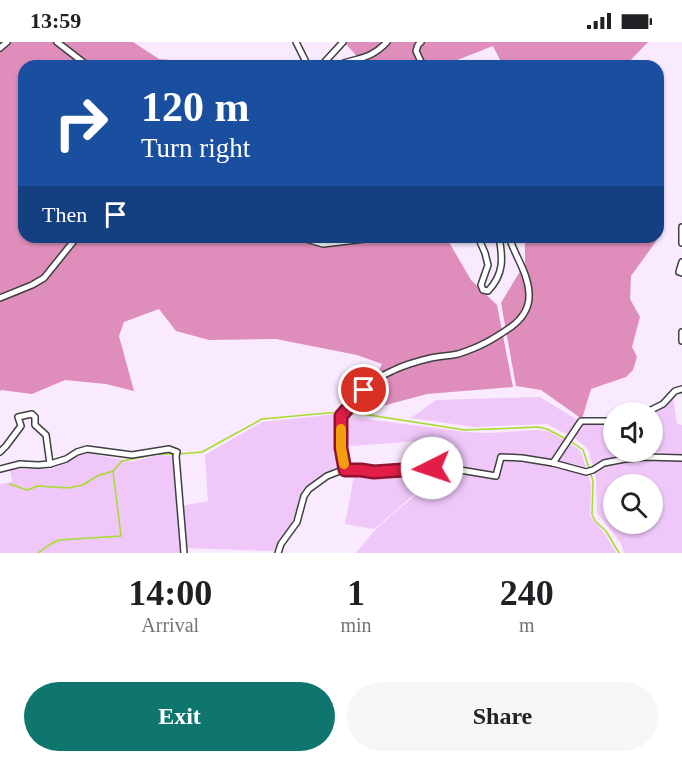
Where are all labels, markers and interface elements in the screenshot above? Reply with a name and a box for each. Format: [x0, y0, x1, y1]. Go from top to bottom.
text: 13:59 [30, 8, 81, 33]
icon: right [42, 84, 120, 162]
text: 120 m [141, 84, 250, 130]
text: Turn right [141, 133, 250, 163]
icon: arrive [99, 198, 132, 231]
text: Then [42, 202, 87, 227]
pin [338, 364, 389, 415]
icon: arrive [347, 373, 380, 406]
map controls [603, 402, 663, 534]
button: sound [603, 402, 663, 462]
position arrow [400, 436, 464, 500]
button: search [603, 474, 663, 534]
text: 14:00 [128, 573, 212, 613]
text: 1 [347, 573, 365, 613]
text: 240 [500, 573, 554, 613]
text: Arrival [141, 614, 199, 636]
text: min [340, 614, 372, 636]
text: m [519, 614, 535, 636]
button: Exit [24, 682, 335, 751]
button: Share [347, 682, 658, 751]

